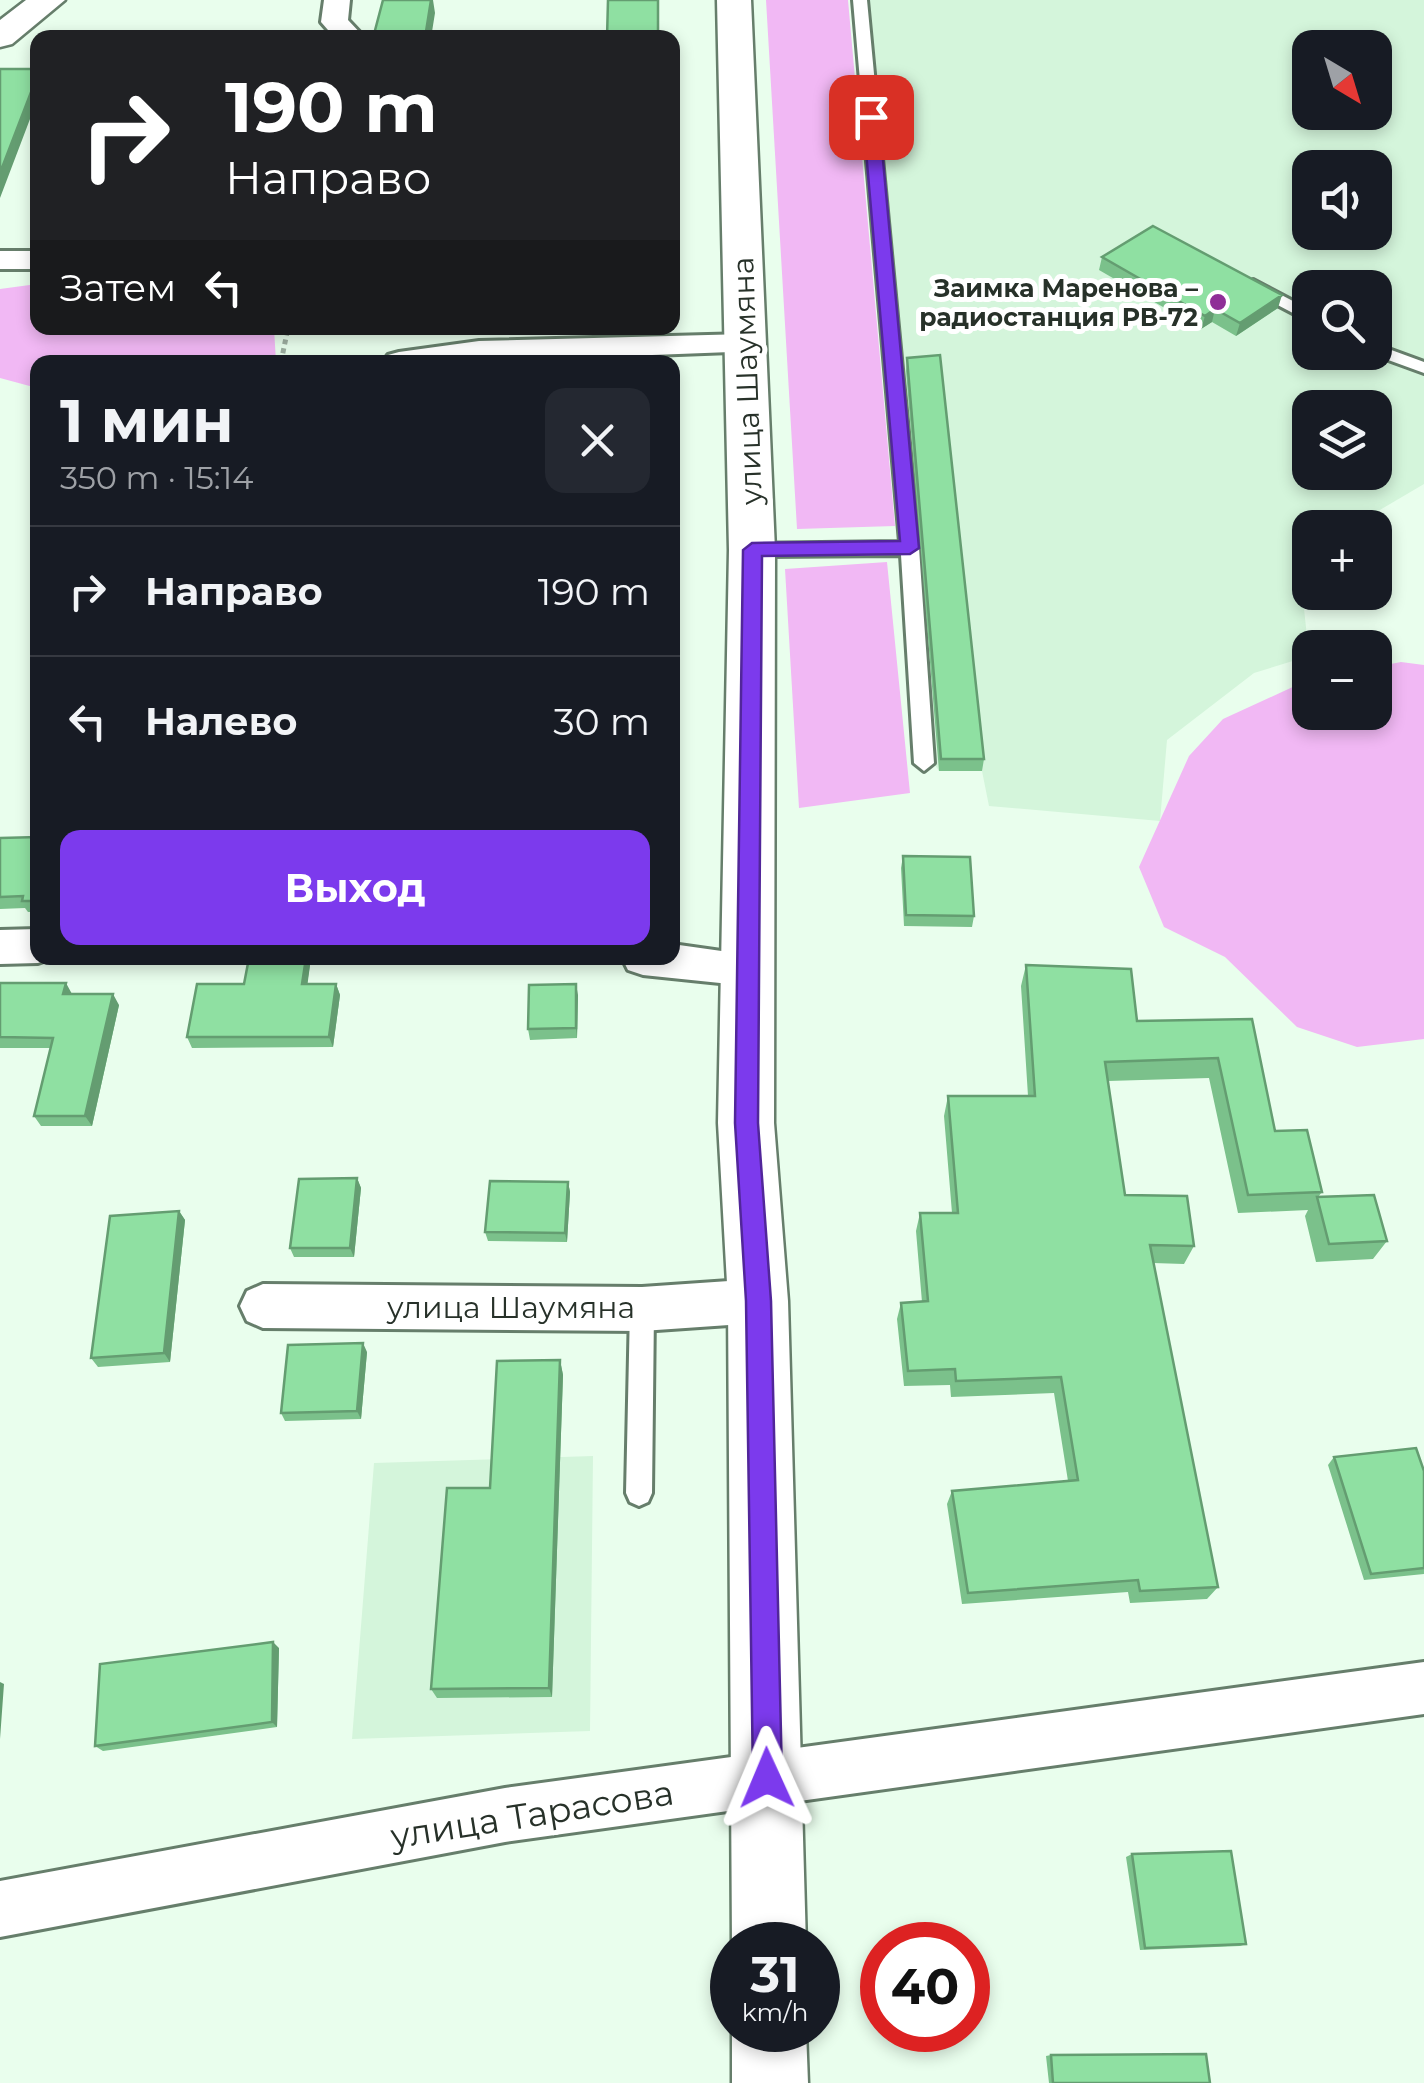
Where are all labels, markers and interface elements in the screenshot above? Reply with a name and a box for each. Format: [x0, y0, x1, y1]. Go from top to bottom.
north arrow [1292, 30, 1392, 130]
map controls [1292, 30, 1392, 730]
text: 190 m [225, 64, 438, 150]
icon: right [60, 70, 190, 200]
pin [829, 75, 914, 160]
icon: arrive [844, 90, 899, 145]
text: Направо [225, 150, 431, 205]
button: sound [1292, 150, 1392, 250]
street label: улица Шаумяна [724, 256, 770, 507]
icon: left [196, 260, 251, 315]
text: Затем [60, 264, 176, 311]
button: search [1292, 270, 1392, 370]
place label: Заимка Маренова – радиостанция РВ-72 [919, 273, 1198, 332]
marker: Заимка Маренова – радиостанция РВ-72 [1207, 291, 1229, 313]
text: 1 мин [60, 384, 234, 457]
button: close [545, 388, 650, 493]
button: layers [1292, 390, 1392, 490]
text: 350 m · 15:14 [60, 458, 253, 497]
button: + [1292, 510, 1392, 610]
icon: right [60, 564, 115, 619]
text: Направо [145, 568, 323, 615]
text: 190 m [538, 568, 650, 615]
button: − [1292, 630, 1392, 730]
icon: left [60, 694, 115, 749]
text: Налево [145, 698, 297, 745]
text: 30 m [553, 698, 650, 745]
button: Выход [60, 830, 650, 945]
street label: улица Шаумяна [386, 1289, 635, 1326]
position arrow [715, 1726, 819, 1830]
street label: улица Тарасова [386, 1770, 677, 1858]
speed limit sign: 40 [860, 1922, 990, 2052]
text: 31 [750, 1944, 800, 2005]
text: km/h [742, 1997, 808, 2027]

